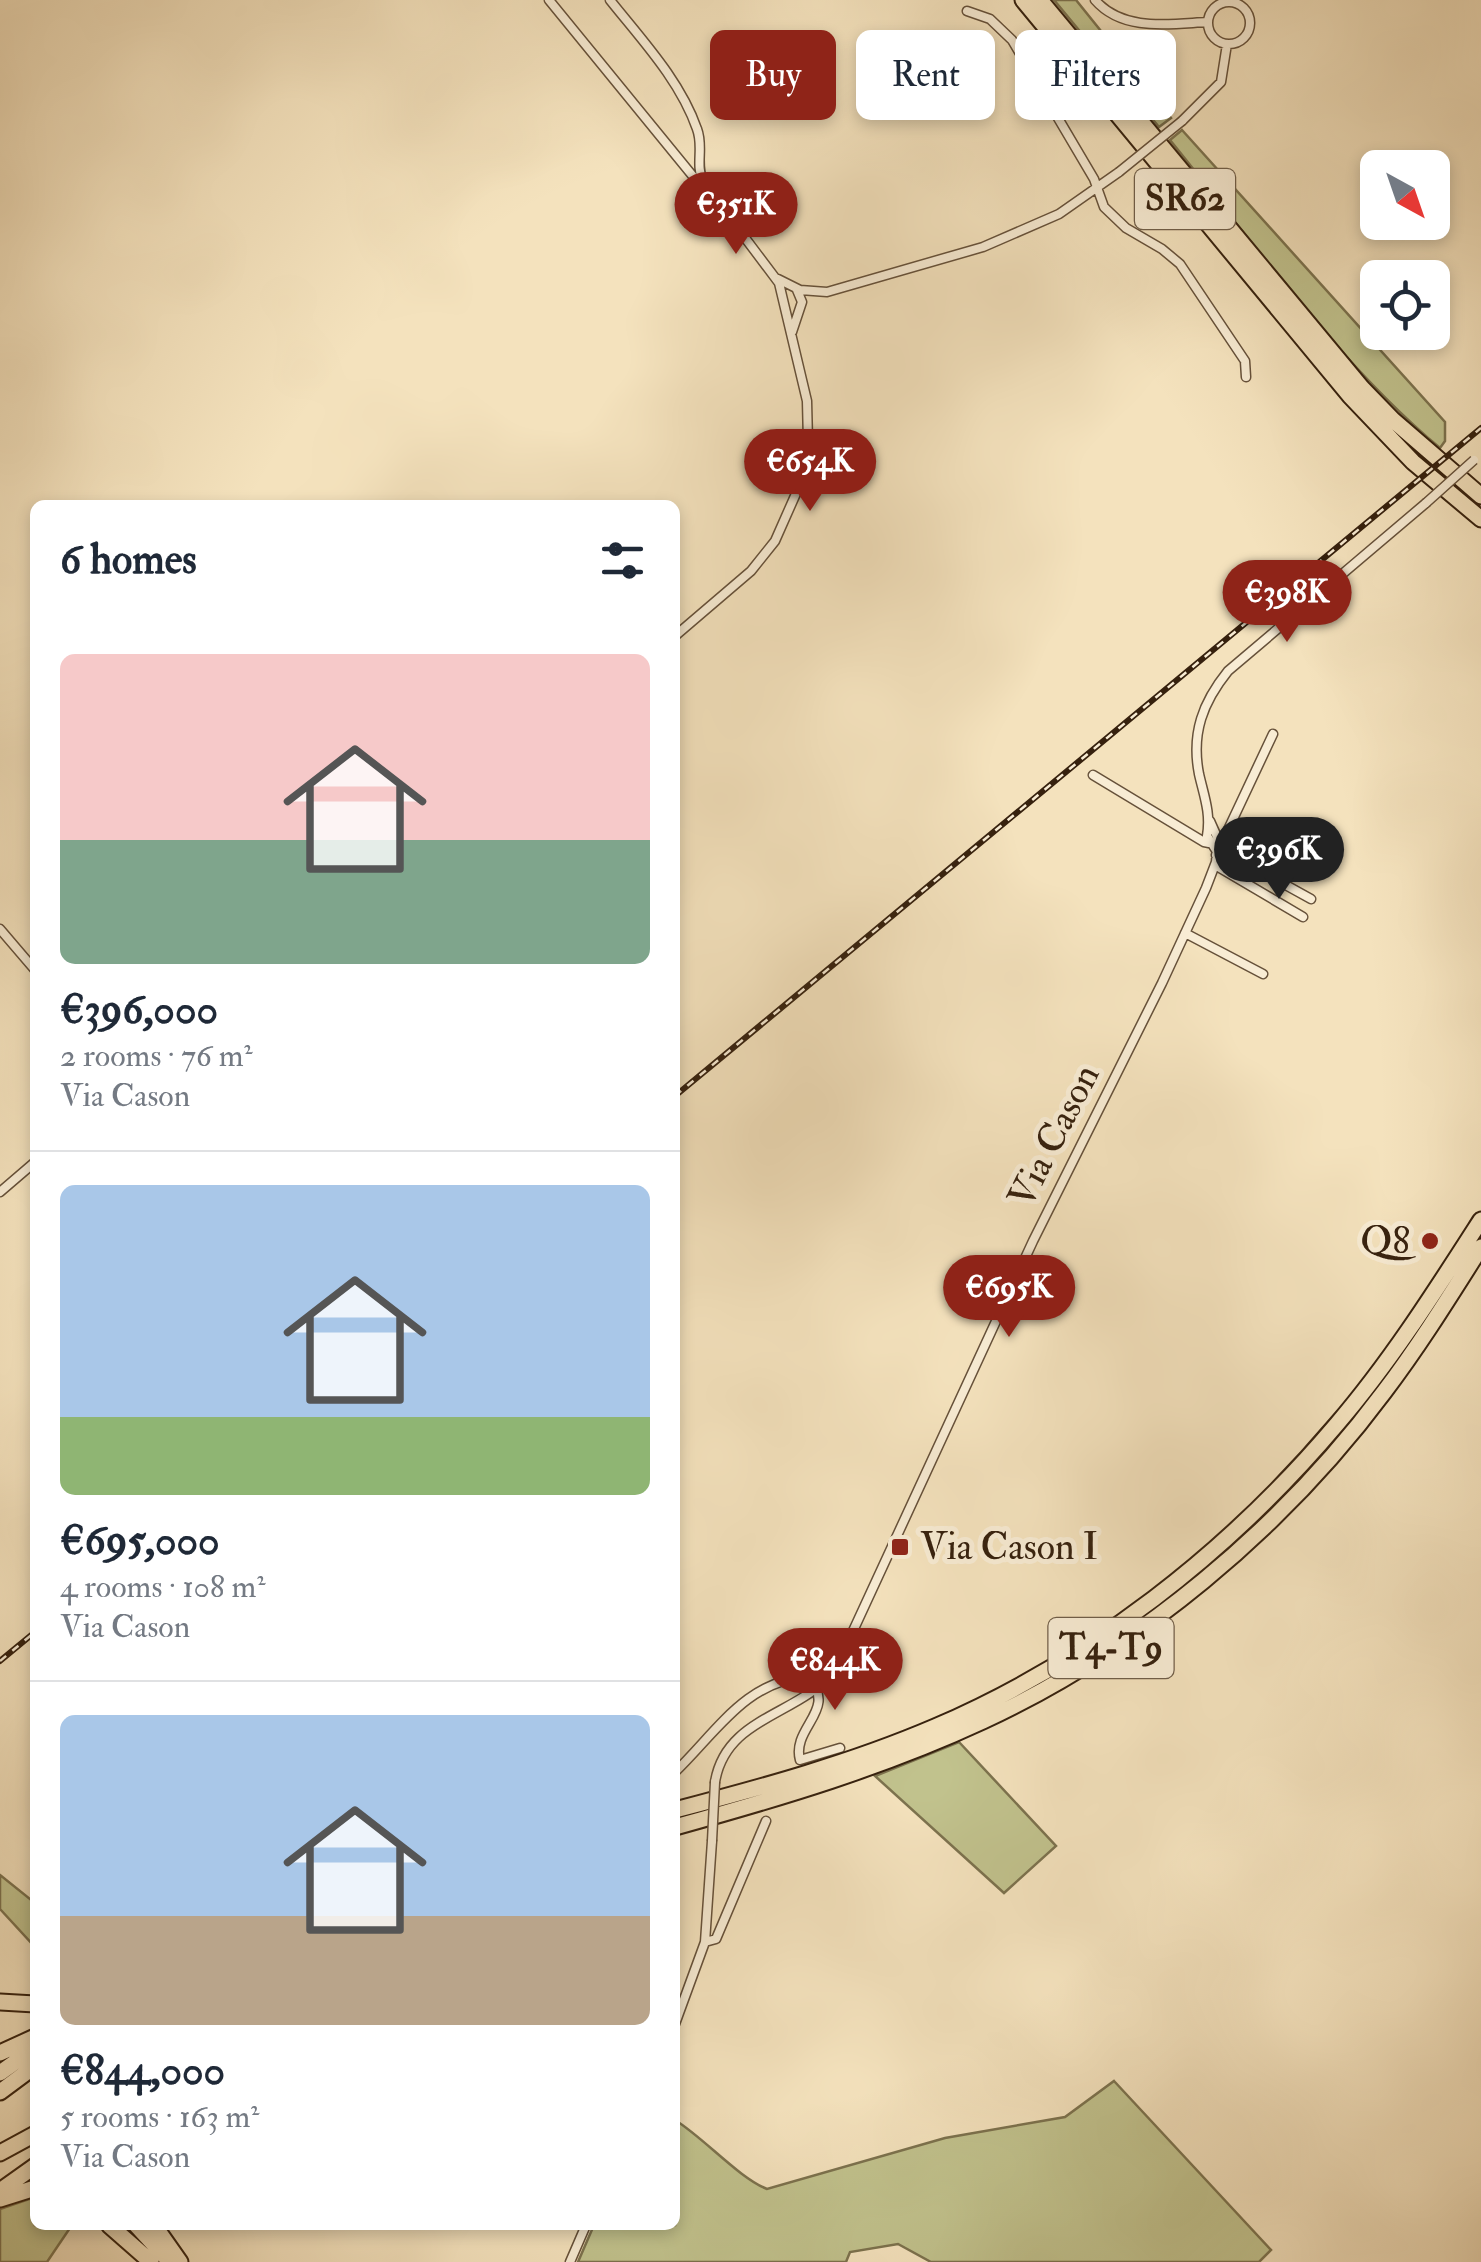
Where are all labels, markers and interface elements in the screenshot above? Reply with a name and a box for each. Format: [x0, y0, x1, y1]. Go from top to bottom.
chip: Buy [710, 30, 836, 120]
chip: Rent [856, 30, 995, 120]
chip: Filters [1015, 30, 1176, 120]
north arrow [1360, 150, 1450, 240]
map controls [1360, 150, 1450, 350]
road number: SR62 [1135, 169, 1235, 229]
pin: €351K [666, 172, 806, 257]
text: €351K [697, 184, 775, 224]
button: locate [1360, 260, 1450, 350]
pin: €654K [740, 429, 880, 514]
text: €654K [766, 441, 854, 481]
icon: filters [595, 533, 650, 588]
text: 6 homes [60, 534, 197, 586]
pin: €398K [1217, 560, 1357, 645]
text: €398K [1245, 572, 1329, 612]
icon: home [265, 719, 445, 899]
pin: €396K [1209, 817, 1349, 902]
text: €396K [1236, 829, 1322, 869]
text: €396,000 [60, 984, 218, 1036]
text: 2 rooms · 76 m² [60, 1036, 253, 1076]
street label: Via Cason [998, 1056, 1110, 1216]
text: Via Cason [60, 1076, 190, 1116]
place label: Q8 [1360, 1217, 1416, 1265]
marker: Q8 [1419, 1230, 1441, 1252]
icon: home [265, 1250, 445, 1430]
pin: €695K [939, 1255, 1079, 1340]
text: €695K [965, 1267, 1053, 1307]
text: €695,000 [60, 1515, 220, 1567]
place label: Via Cason I [920, 1523, 1098, 1571]
marker: Via Cason I [889, 1536, 911, 1558]
text: 4 rooms · 108 m² [60, 1567, 265, 1607]
text: Via Cason [60, 1607, 190, 1647]
road number: T4-T9 [1048, 1618, 1174, 1678]
pin: €844K [765, 1628, 905, 1713]
text: €844K [790, 1640, 880, 1680]
icon: home [265, 1780, 445, 1960]
text: €844,000 [60, 2045, 225, 2097]
text: 5 rooms · 163 m² [60, 2097, 259, 2137]
text: Via Cason [60, 2137, 190, 2177]

